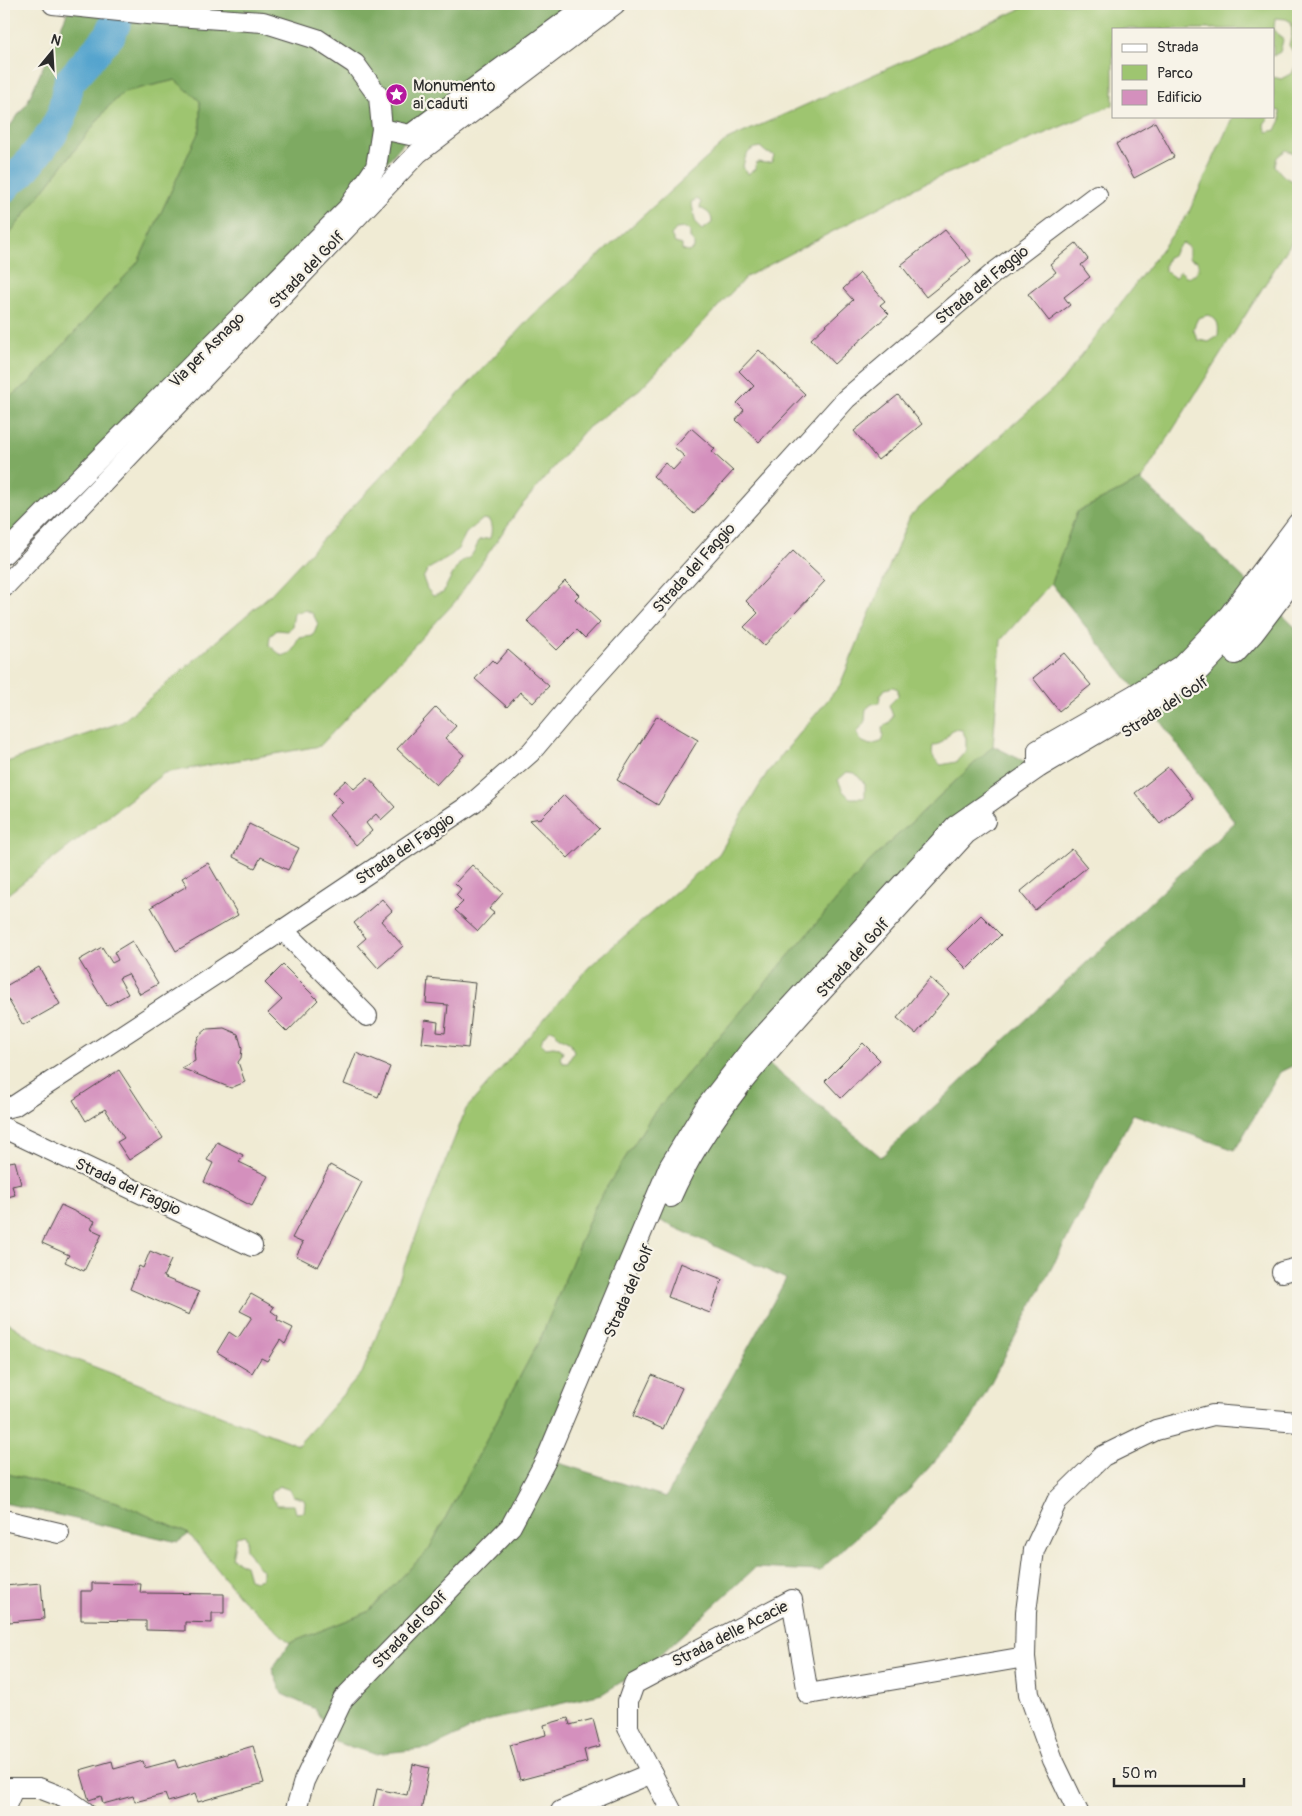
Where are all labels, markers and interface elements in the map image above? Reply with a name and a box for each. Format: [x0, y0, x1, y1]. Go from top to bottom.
north arrow [28, 28, 78, 78]
legend [1112, 28, 1274, 118]
text: N [49, 31, 63, 50]
text: Strada [1157, 38, 1198, 57]
text: Parco [1157, 64, 1193, 83]
place label: Monumento ai caduti [413, 76, 496, 114]
place icon: Monumento ai caduti [385, 83, 409, 107]
text: Edificio [1157, 88, 1202, 107]
street label: Strada del Golf [265, 227, 349, 313]
street label: Strada del Faggio [931, 241, 1033, 329]
street label: Via per Asnago [165, 308, 249, 392]
street label: Strada del Faggio [648, 518, 740, 617]
street label: Strada del Golf [1117, 671, 1213, 743]
street label: Strada del Faggio [352, 808, 458, 889]
street label: Strada del Golf [812, 914, 894, 1002]
street label: Strada del Faggio [72, 1154, 184, 1220]
street label: Strada del Golf [599, 1241, 659, 1341]
street label: Strada del Golf [368, 1587, 452, 1673]
street label: Strada delle Acacie [669, 1596, 791, 1672]
scale bar [1114, 1756, 1244, 1788]
text: 50 m [1122, 1764, 1157, 1783]

